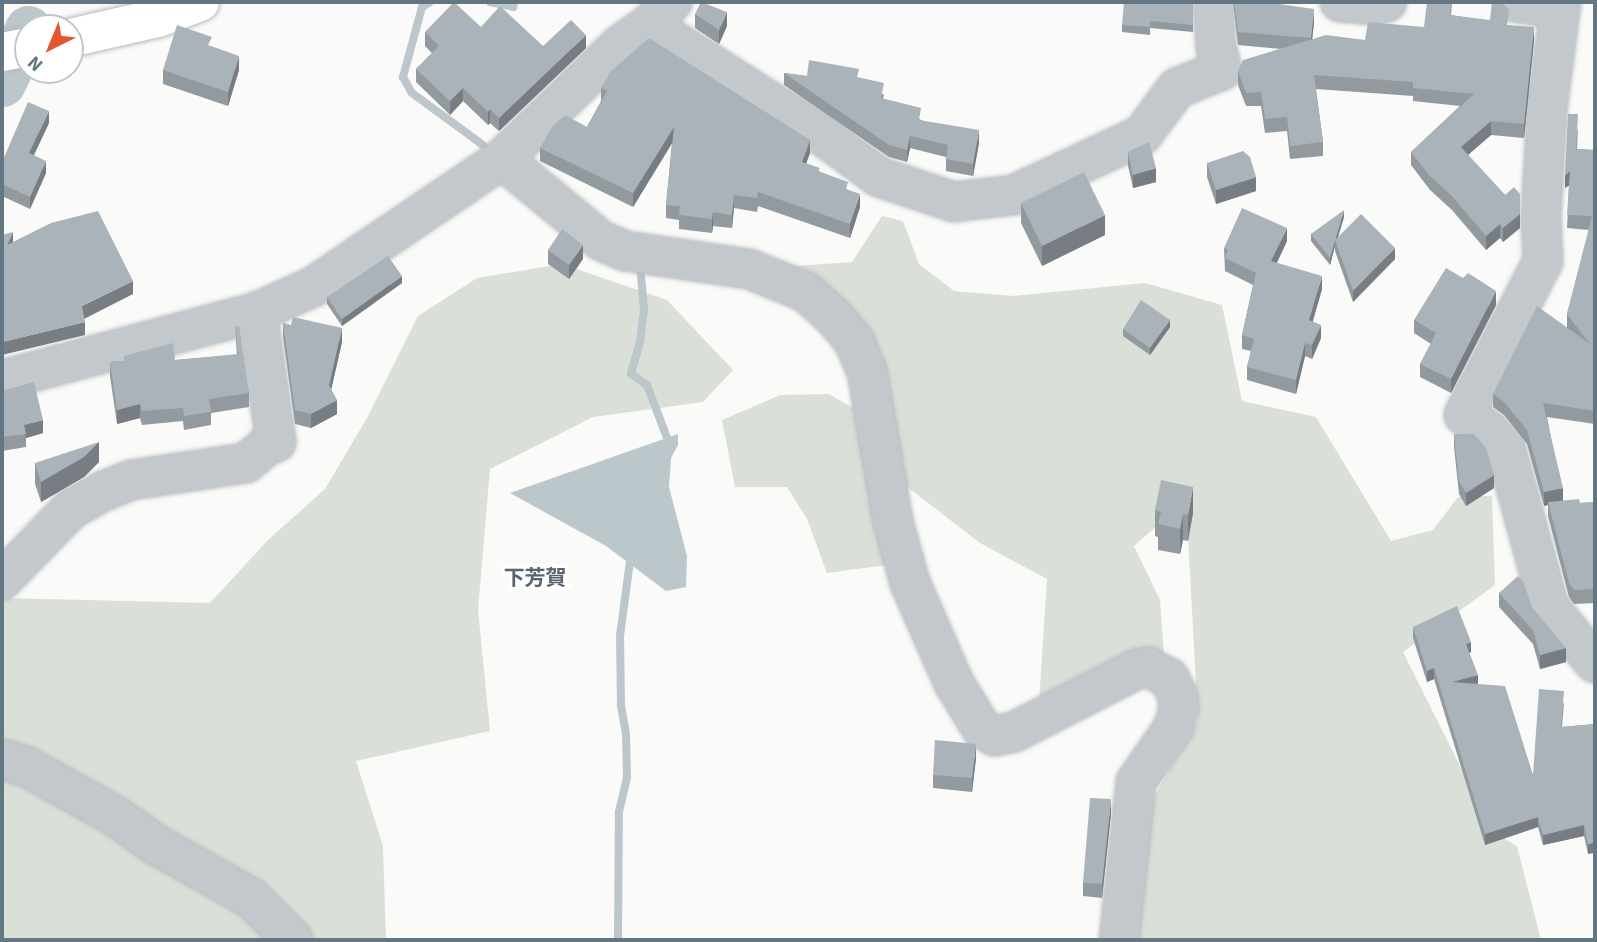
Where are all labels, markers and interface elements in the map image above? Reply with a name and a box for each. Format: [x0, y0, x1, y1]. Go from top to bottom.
north arrow [14, 14, 84, 84]
text: N [22, 49, 50, 77]
district label: 下芳賀 [504, 565, 566, 591]

